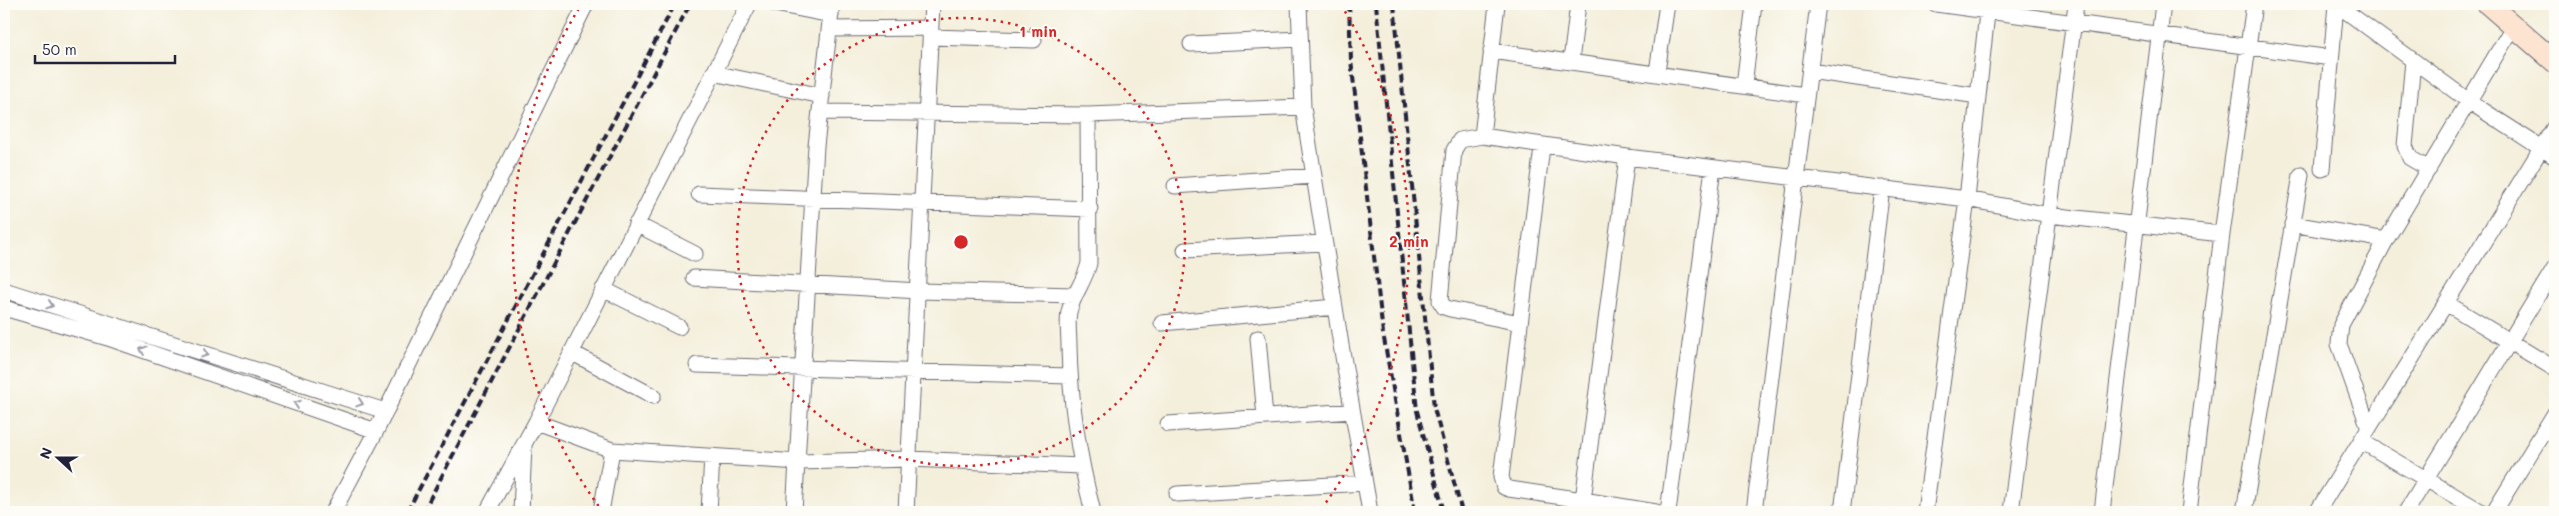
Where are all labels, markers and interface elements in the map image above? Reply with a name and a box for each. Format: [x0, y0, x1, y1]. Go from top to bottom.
text: 1 min [1019, 21, 1057, 41]
scale bar [35, 32, 175, 64]
text: 50 m [42, 39, 77, 59]
text: 2 min [1389, 231, 1429, 251]
centre of rings [952, 233, 970, 251]
one-way arrow [46, 299, 54, 309]
one-way arrow [140, 346, 148, 356]
one-way arrow [200, 348, 209, 358]
one-way arrow [355, 398, 364, 408]
one-way arrow [293, 399, 301, 409]
north arrow [32, 434, 82, 484]
text: N [35, 445, 56, 462]

